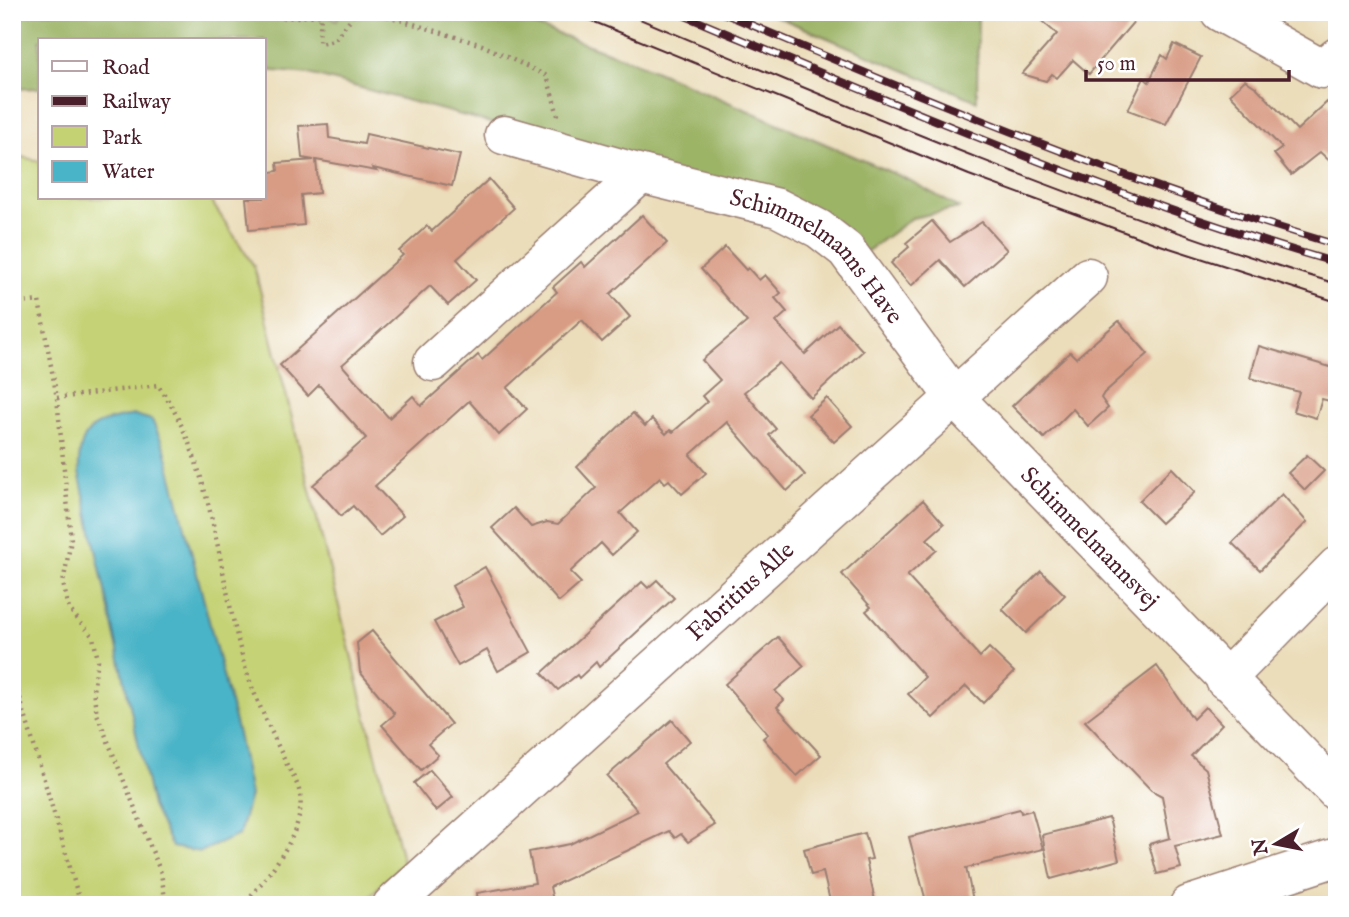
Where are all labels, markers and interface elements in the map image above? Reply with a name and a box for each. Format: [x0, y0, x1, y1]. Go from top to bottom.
legend [38, 38, 266, 200]
scale bar [1086, 38, 1290, 82]
text: 50 m [1097, 51, 1136, 78]
text: Road [102, 55, 150, 82]
text: Railway [102, 89, 172, 116]
text: Park [102, 125, 143, 152]
text: Water [102, 159, 155, 186]
street label: Schimmelmanns Have [726, 183, 909, 331]
street label: Schimmelmannsvej [1013, 461, 1165, 616]
street label: Fabritius Alle [681, 535, 801, 648]
north arrow [1240, 808, 1310, 878]
text: N [1248, 836, 1275, 858]

